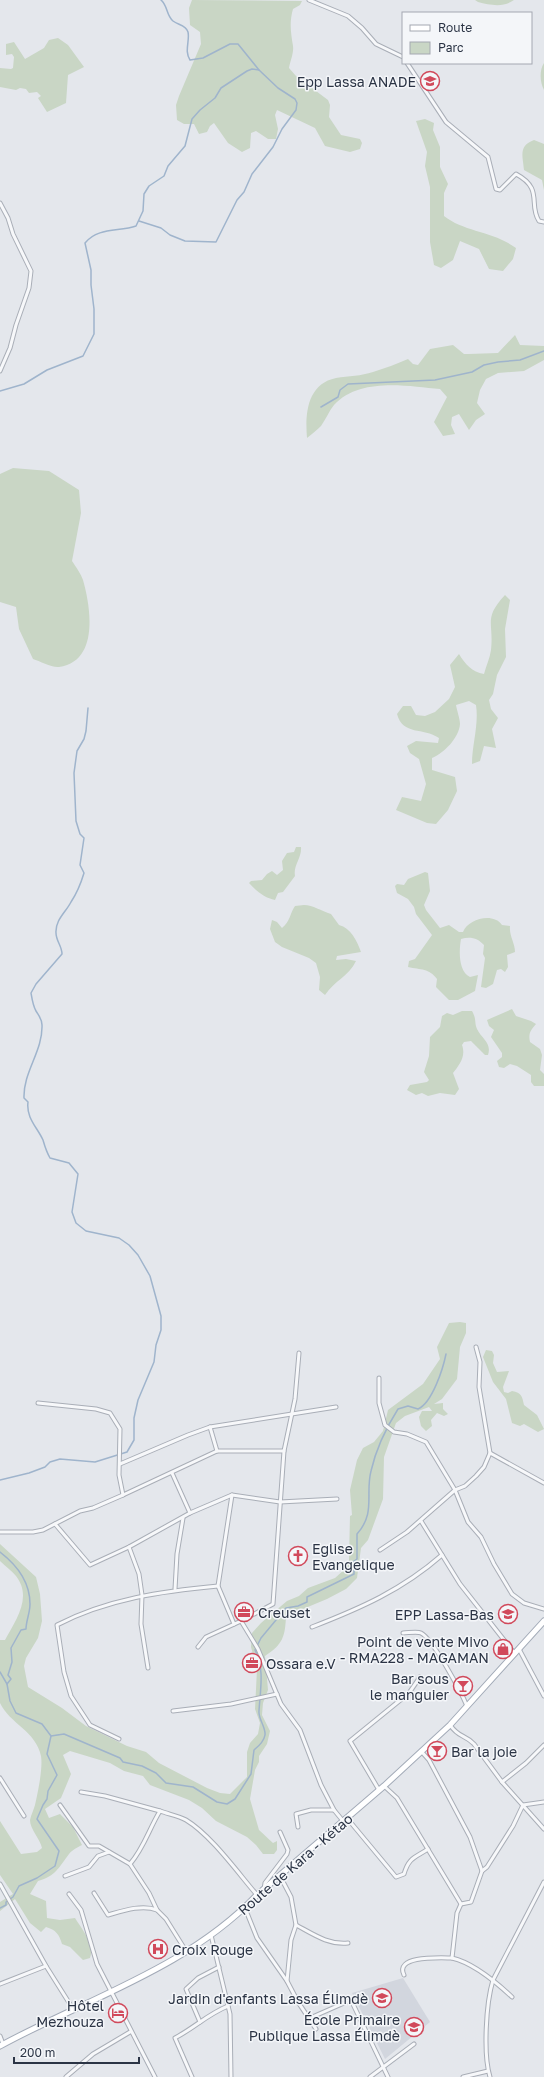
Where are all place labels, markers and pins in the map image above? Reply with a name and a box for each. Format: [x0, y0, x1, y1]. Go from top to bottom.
school or university icon: Epp Lassa ANADE [419, 70, 441, 92]
place label: Epp Lassa ANADE [297, 73, 416, 90]
place label: Eglise Evangelique [312, 1540, 395, 1573]
church icon: Eglise Evangelique [287, 1545, 309, 1567]
office icon: Creuset [233, 1601, 255, 1623]
school or university icon: EPP Lassa-Bas [497, 1603, 519, 1625]
place label: Creuset [258, 1604, 311, 1621]
place label: EPP Lassa-Bas [395, 1606, 494, 1623]
place label: Point de vente Mivo - RMA228 - MAGAMAN [340, 1633, 489, 1666]
shop icon: Point de vente Mivo - RMA228 - MAGAMAN [492, 1638, 514, 1660]
office icon: Ossara e.V [241, 1652, 263, 1674]
place label: Ossara e.V [266, 1655, 336, 1672]
place label: Bar sous le manguier [370, 1670, 450, 1703]
bar icon: Bar sous le manguier [452, 1675, 474, 1697]
bar icon: Bar la joie [426, 1740, 448, 1762]
place label: Bar la joie [451, 1743, 517, 1760]
hospital icon: Croix Rouge [147, 1938, 169, 1960]
place label: Croix Rouge [172, 1941, 253, 1958]
school or university icon: Jardin d'enfants Lassa Élimdè [371, 1987, 393, 2009]
place label: Jardin d'enfants Lassa Élimdè [168, 1990, 368, 2007]
place label: Hôtel Mezhouza [36, 1997, 104, 2030]
hotel icon: Hôtel Mezhouza [107, 2002, 129, 2024]
place label: École Primaire Publique Lassa Élimdè [249, 2011, 400, 2044]
school or university icon: École Primaire Publique Lassa Élimdè [403, 2016, 425, 2038]

